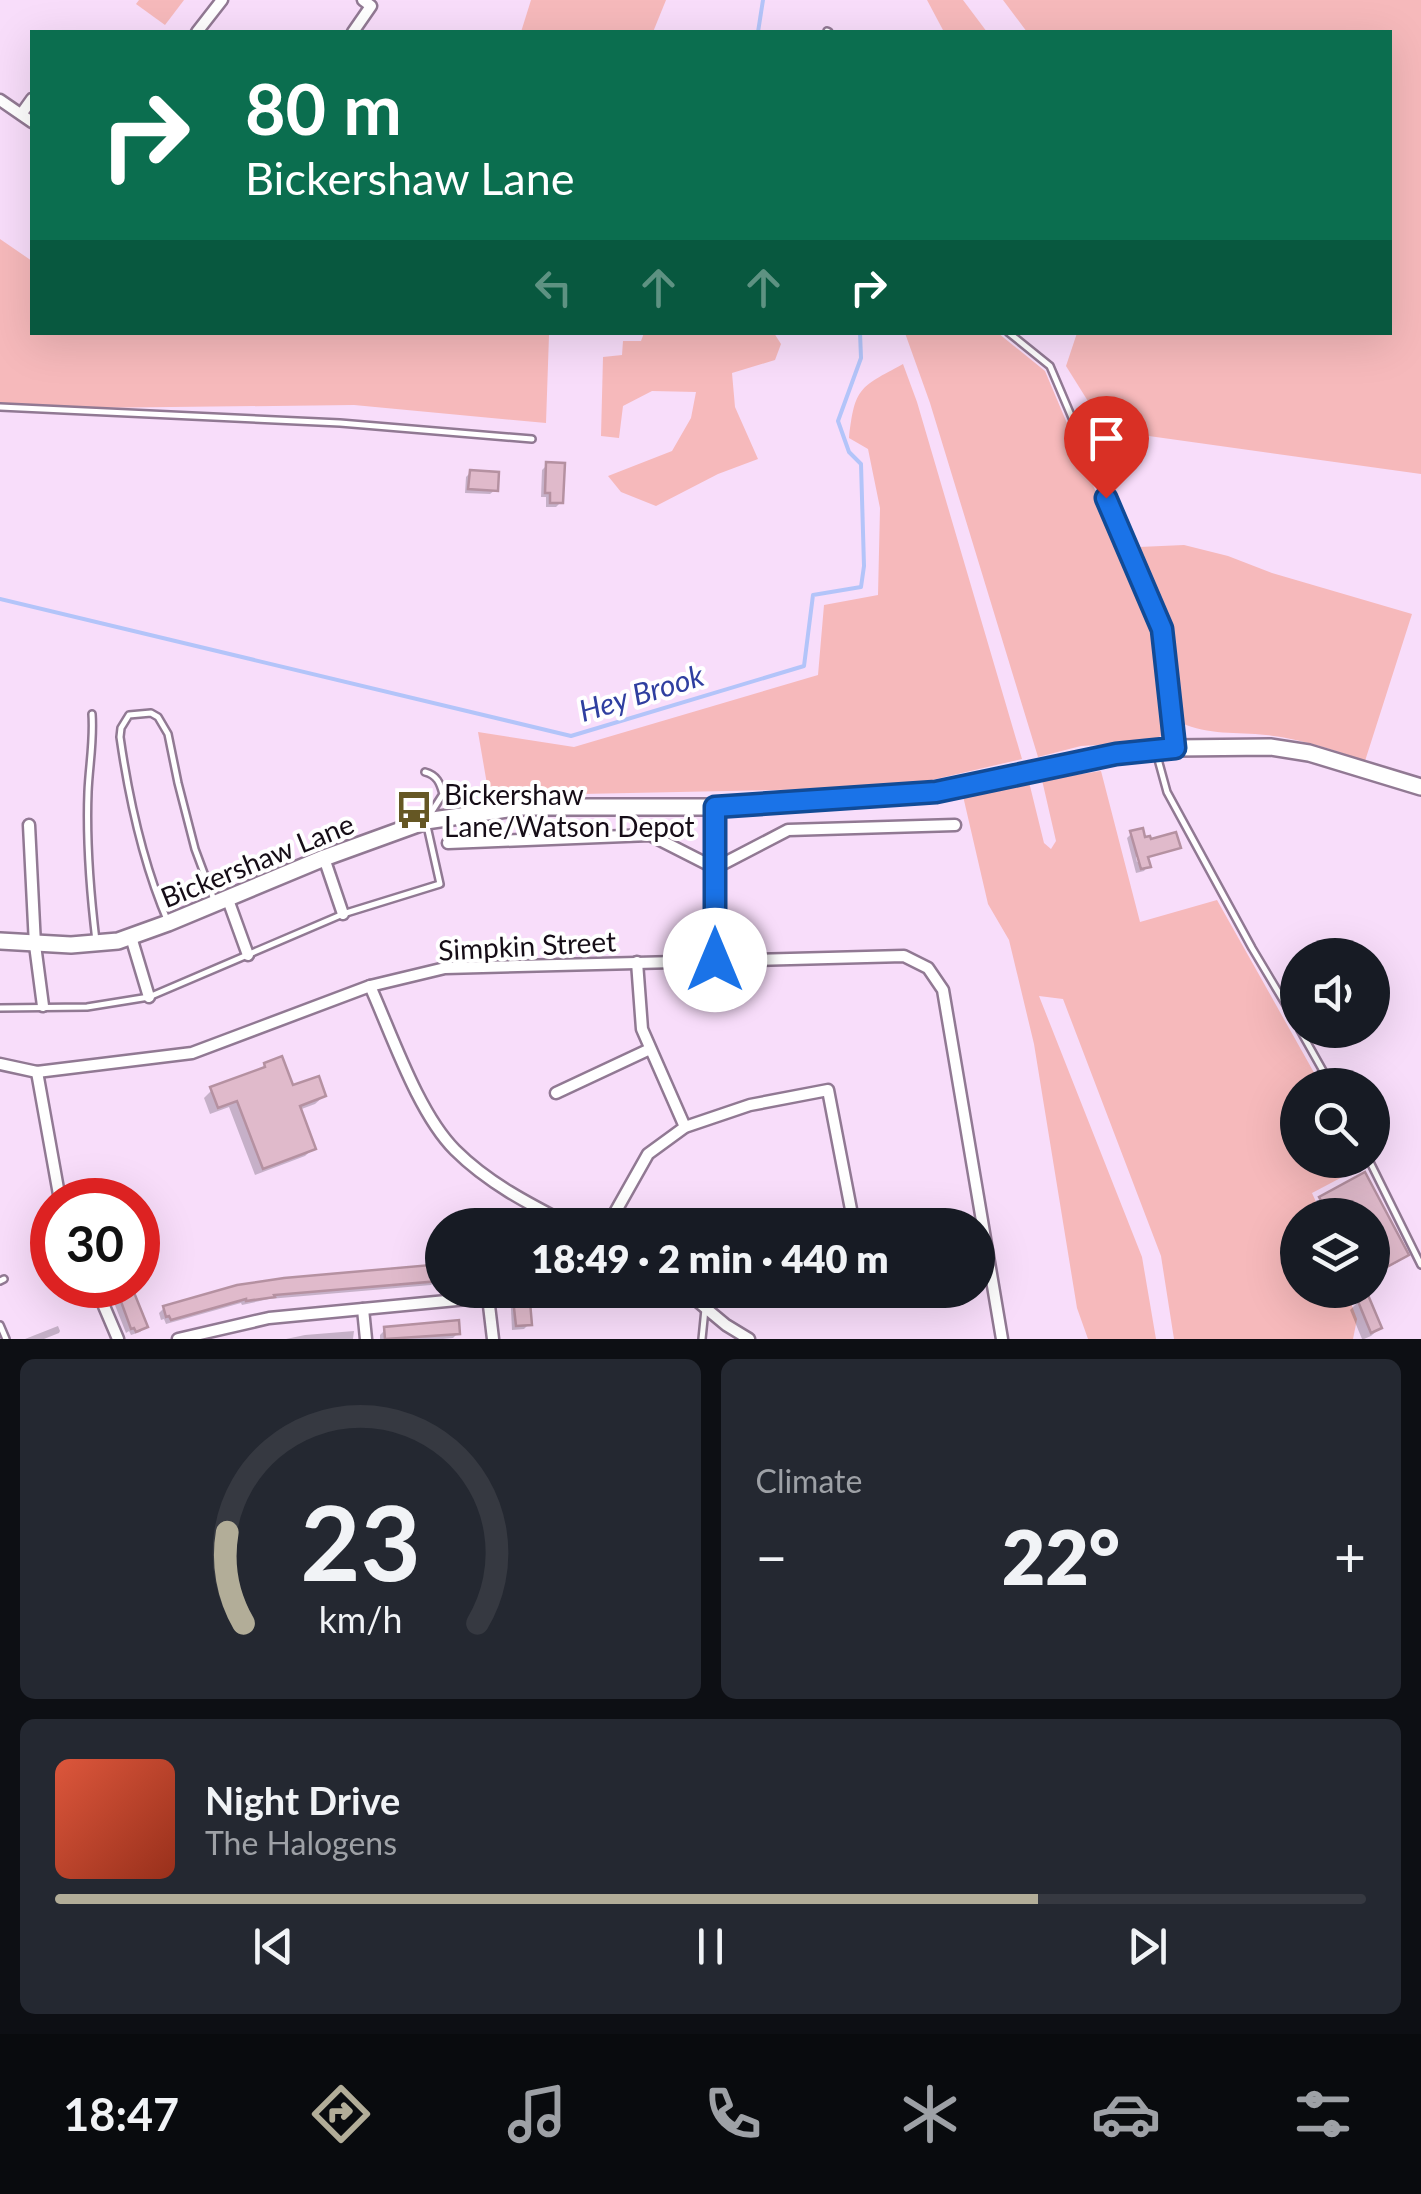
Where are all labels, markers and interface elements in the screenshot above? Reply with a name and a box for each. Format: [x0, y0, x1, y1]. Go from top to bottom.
text: 80 m [245, 66, 402, 150]
icon: right [80, 70, 210, 200]
text: Bickershaw Lane [245, 151, 575, 205]
icon: left [526, 260, 581, 315]
icon: ahead [631, 260, 686, 315]
icon: ahead [736, 260, 791, 315]
icon: right [841, 260, 896, 315]
pin [1064, 396, 1149, 499]
icon: arrive [1079, 411, 1134, 466]
water label: Hey Brook [574, 656, 708, 728]
place label: Bickershaw Lane/Watson Depot [444, 777, 695, 843]
bus stop icon: Bickershaw Lane/Watson Depot [393, 789, 435, 831]
street label: Bickershaw Lane [156, 806, 358, 914]
position arrow [663, 908, 767, 1012]
street label: Simpkin Street [437, 923, 617, 967]
map controls [1280, 938, 1390, 1308]
button: sound [1280, 938, 1390, 1048]
button: search [1280, 1068, 1390, 1178]
speed limit sign: 30 [30, 1178, 160, 1308]
button: layers [1280, 1198, 1390, 1308]
text: 18:49 · 2 min · 440 m [531, 1235, 889, 1281]
text: Climate [756, 1461, 862, 1500]
text: 23 [300, 1478, 421, 1603]
text: 22° [1002, 1511, 1120, 1601]
text: − [756, 1523, 787, 1589]
text: + [1334, 1523, 1366, 1589]
text: km/h [318, 1598, 402, 1641]
text: Night Drive [205, 1777, 400, 1823]
text: The Halogens [205, 1823, 397, 1862]
icon: previous [246, 1919, 301, 1974]
icon: pause [683, 1919, 738, 1974]
icon: next [1120, 1919, 1175, 1974]
icon: directions [306, 2079, 376, 2149]
icon: music [502, 2079, 572, 2149]
icon: phone [698, 2079, 768, 2149]
icon: climate [895, 2079, 965, 2149]
icon: car [1091, 2079, 1161, 2149]
icon: filters [1288, 2079, 1358, 2149]
text: 18:47 [63, 2087, 179, 2141]

